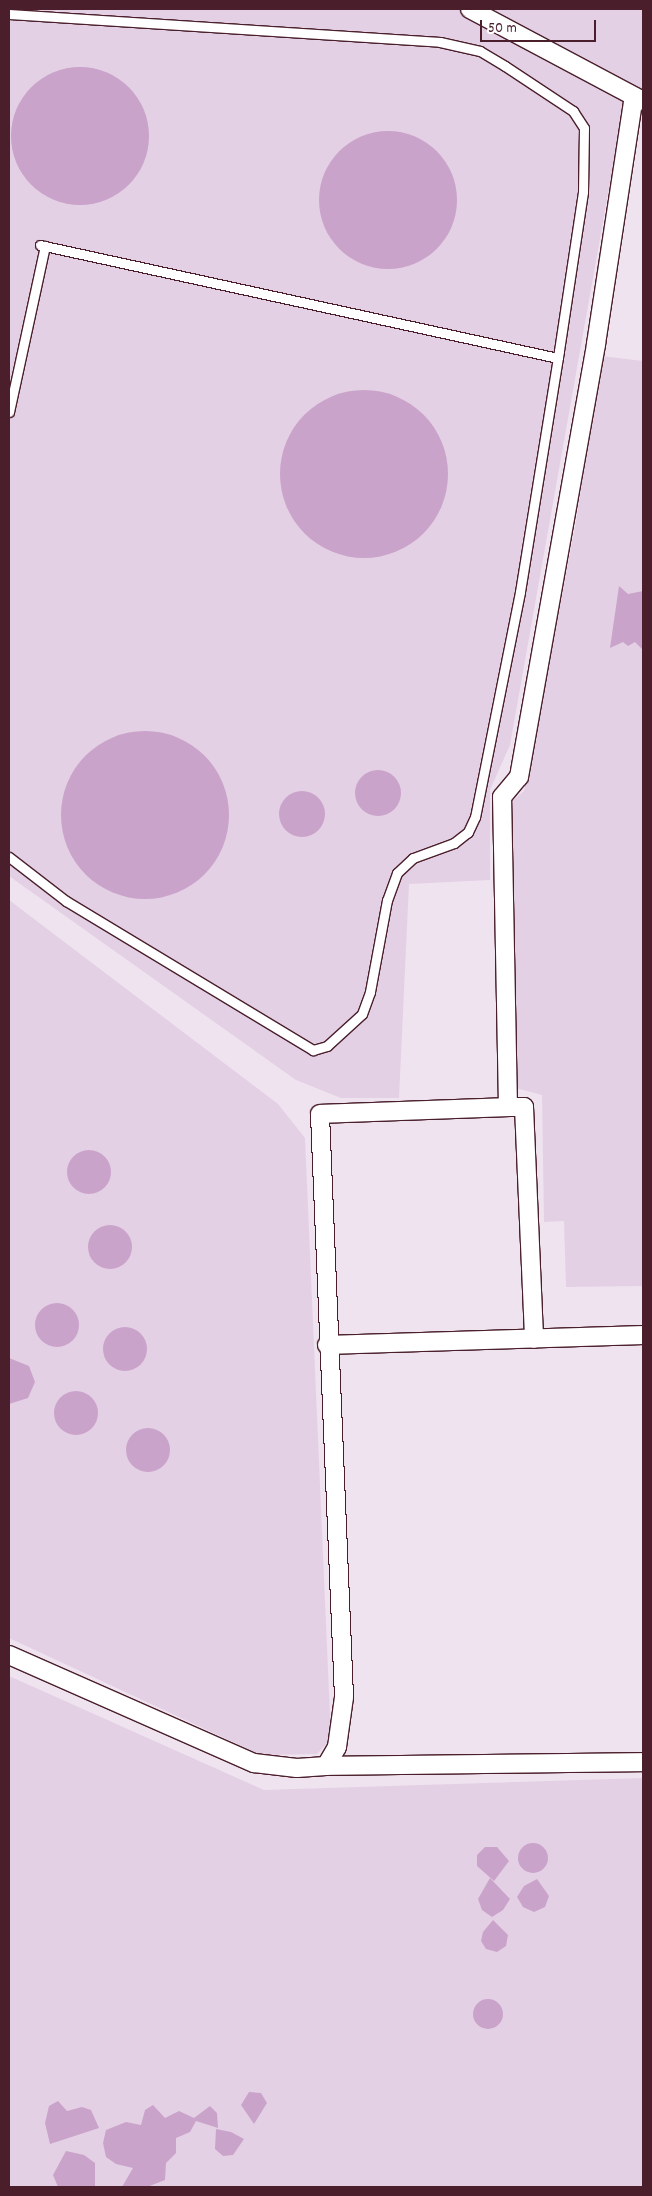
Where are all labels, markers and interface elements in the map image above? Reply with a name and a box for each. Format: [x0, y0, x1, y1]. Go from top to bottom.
scale bar [482, 10, 598, 42]
text: 50 m [488, 18, 517, 40]

